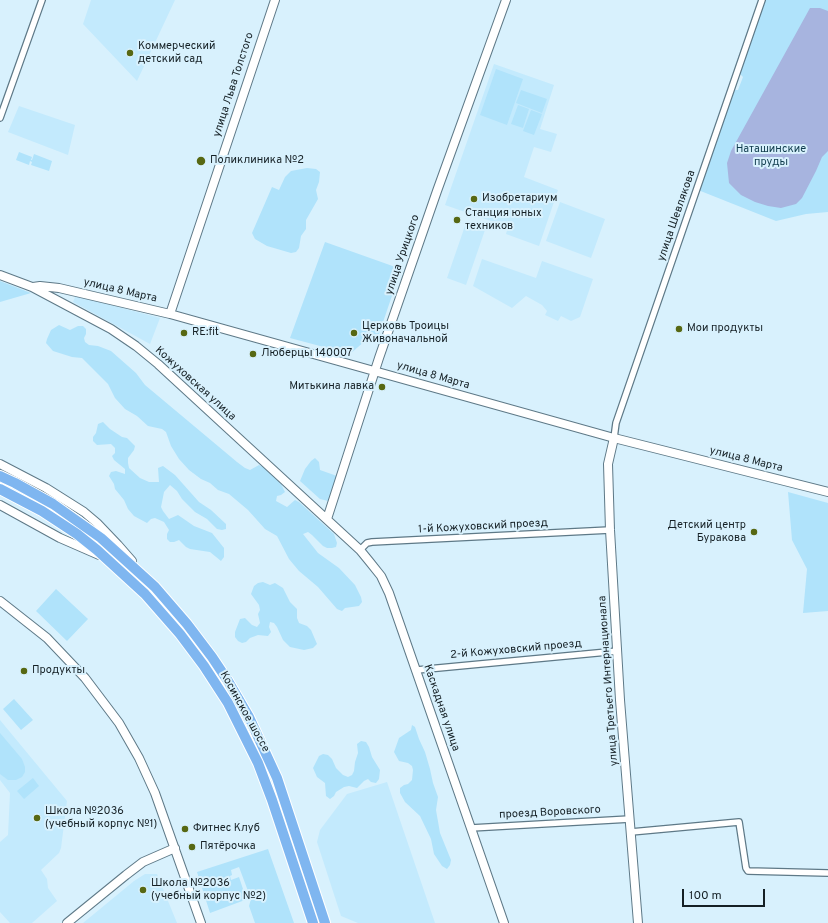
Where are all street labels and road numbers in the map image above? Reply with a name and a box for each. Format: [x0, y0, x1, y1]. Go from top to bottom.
street label: улица Льва Толстого [211, 31, 257, 139]
street label: улица Шевлякова [655, 169, 699, 263]
street label: улица Урицкого [383, 213, 423, 297]
street label: улица 8 Марта [82, 276, 158, 306]
street label: Кожуховская улица [152, 344, 238, 424]
street label: улица 8 Марта [395, 359, 471, 393]
street label: улица 8 Марта [708, 445, 784, 475]
street label: 1-й Кожуховский проезд [418, 517, 548, 537]
street label: улица Третьего Интернационала [596, 595, 622, 767]
street label: 2-й Кожуховский проезд [450, 638, 582, 662]
street label: Каскадная улица [420, 663, 462, 753]
street label: Косинское шоссе [216, 669, 272, 755]
street label: проезд Воровского [499, 804, 601, 822]

